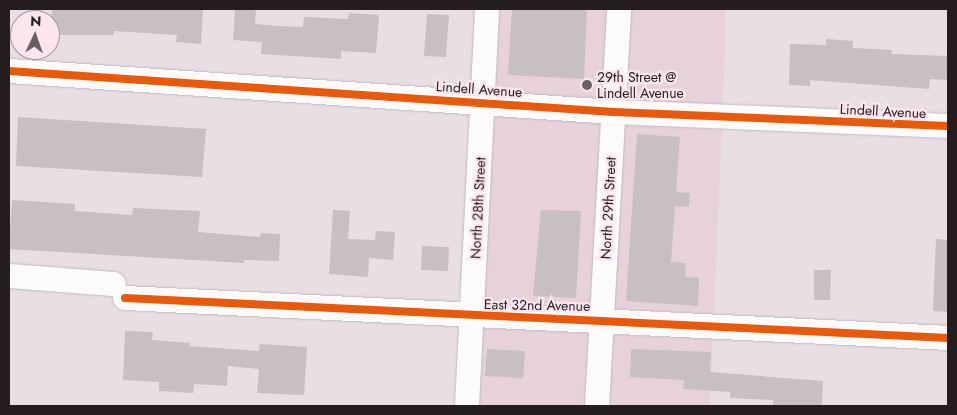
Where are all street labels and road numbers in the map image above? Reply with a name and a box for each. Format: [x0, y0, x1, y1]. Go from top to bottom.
street label: Lindell Avenue [435, 78, 523, 100]
street label: Lindell Avenue [839, 100, 927, 122]
street label: North 29th Street [597, 156, 619, 260]
street label: North 28th Street [467, 157, 489, 259]
street label: East 32nd Avenue [484, 296, 590, 314]

